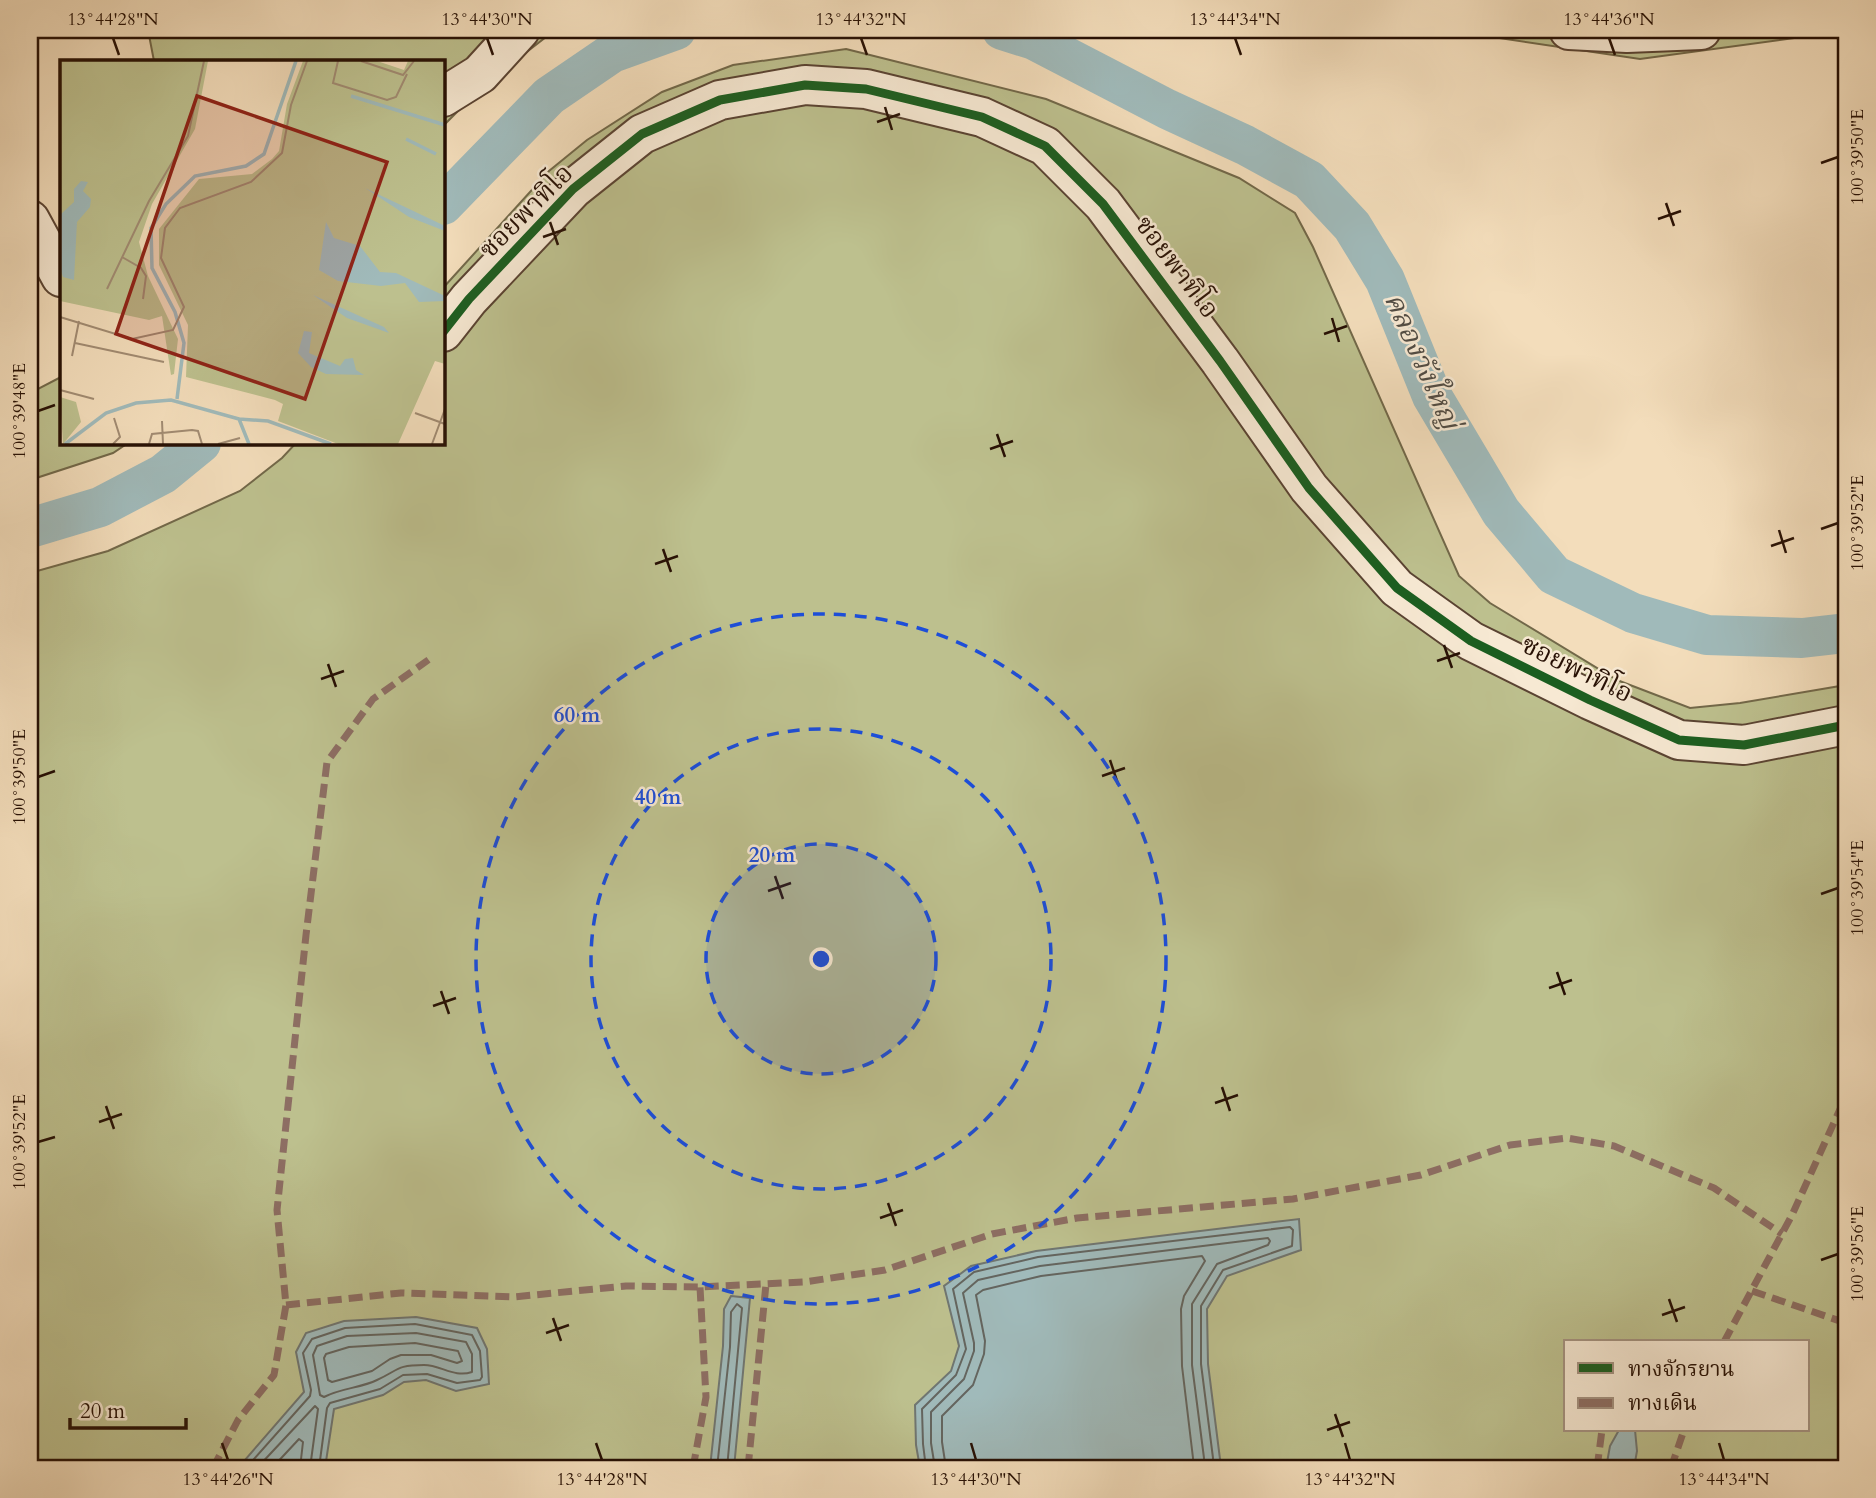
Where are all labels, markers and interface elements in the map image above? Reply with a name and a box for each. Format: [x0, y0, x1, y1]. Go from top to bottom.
text: 13°44'28"N [67, 7, 159, 32]
text: 13°44'30"N [441, 7, 533, 32]
text: 13°44'32"N [815, 7, 907, 32]
text: 13°44'34"N [1189, 7, 1281, 32]
text: 13°44'36"N [1563, 7, 1655, 32]
inset map [60, 60, 444, 444]
text: 100°39'50"E [1845, 109, 1870, 205]
street label: ซอยพาทิโอ [471, 156, 581, 266]
street label: ซอยพาทิโอ [1127, 208, 1228, 325]
water label: คลองวังใหญ่ [1375, 286, 1471, 439]
text: 100°39'48"E [7, 363, 32, 459]
text: 100°39'52"E [1845, 475, 1870, 571]
street label: ซอยพาทิโอ [1515, 626, 1639, 711]
text: 60 m [554, 701, 601, 730]
text: 100°39'50"E [7, 729, 32, 825]
text: 40 m [635, 783, 682, 812]
text: 100°39'54"E [1845, 840, 1870, 936]
text: 20 m [749, 841, 796, 870]
centre of rings [809, 947, 833, 971]
text: 100°39'52"E [7, 1094, 32, 1190]
text: 100°39'56"E [1845, 1206, 1870, 1302]
legend [1564, 1340, 1810, 1432]
text: ทางจักรยาน [1628, 1355, 1735, 1384]
scale bar [70, 1386, 186, 1430]
text: ทางเดิน [1628, 1389, 1697, 1418]
text: 20 m [80, 1397, 125, 1426]
text: 13°44'26"N [182, 1467, 274, 1492]
text: 13°44'28"N [556, 1467, 648, 1492]
text: 13°44'30"N [930, 1467, 1022, 1492]
text: 13°44'32"N [1304, 1467, 1396, 1492]
text: 13°44'34"N [1678, 1467, 1770, 1492]

